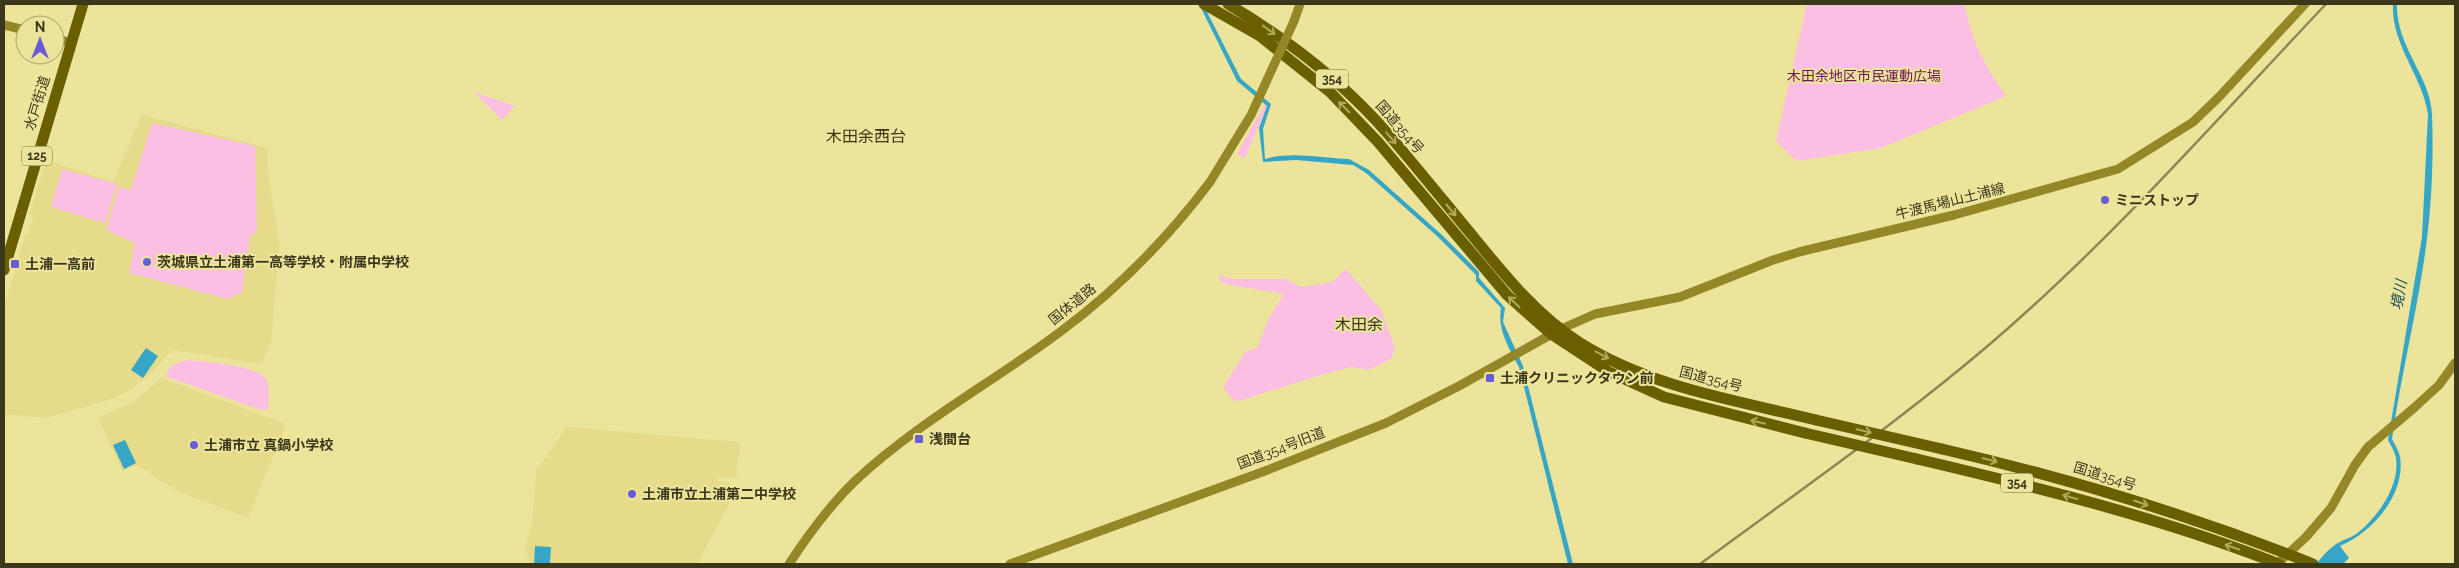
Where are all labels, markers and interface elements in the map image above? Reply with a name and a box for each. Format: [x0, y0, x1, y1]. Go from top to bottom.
north arrow [15, 15, 65, 65]
text: N [35, 19, 45, 35]
one-way arrow [1262, 25, 1275, 36]
park label: 木田余地区市民運動広場 [1787, 68, 1941, 84]
road number: 354 [1316, 70, 1348, 88]
street label: 水戸街道 [21, 74, 53, 132]
street label: 国道354号 [1373, 97, 1427, 157]
one-way arrow [1338, 101, 1350, 113]
district label: 木田余西台 [826, 127, 906, 146]
one-way arrow [1385, 131, 1396, 144]
road number: 125 [22, 146, 52, 166]
street label: 牛渡馬場山土浦線 [1894, 180, 2006, 222]
place label: ミニストップ [2115, 192, 2199, 208]
marker: ミニストップ [2099, 194, 2111, 206]
one-way arrow [1445, 203, 1456, 216]
place label: 茨城県立土浦第一高等学校・附属中学校 [157, 254, 409, 270]
place label: 土浦一高前 [25, 256, 95, 272]
marker: 茨城県立土浦第一高等学校・附属中学校 [141, 256, 153, 268]
marker: 土浦一高前 [9, 258, 21, 270]
water label: 境川 [2388, 277, 2411, 311]
street label: 国体道路 [1045, 280, 1099, 328]
one-way arrow [1508, 296, 1520, 308]
district label: 木田余 [1335, 315, 1383, 334]
one-way arrow [1594, 351, 1609, 360]
street label: 国道354号 [1678, 363, 1744, 395]
place label: 土浦クリニックタウン前 [1500, 370, 1653, 386]
marker: 土浦クリニックタウン前 [1484, 372, 1496, 384]
one-way arrow [1750, 417, 1766, 426]
street label: 国道354号旧道 [1235, 424, 1327, 472]
one-way arrow [1855, 427, 1871, 436]
place label: 浅間台 [929, 431, 971, 447]
marker: 浅間台 [913, 433, 925, 445]
place label: 土浦市立 真鍋小学校 [204, 437, 333, 453]
marker: 土浦市立 真鍋小学校 [188, 439, 200, 451]
one-way arrow [1981, 456, 1997, 465]
street label: 国道354号 [2072, 459, 2138, 493]
road number: 354 [2001, 473, 2033, 492]
place label: 土浦市立土浦第二中学校 [642, 486, 796, 502]
marker: 土浦市立土浦第二中学校 [626, 488, 638, 500]
one-way arrow [2062, 491, 2078, 501]
one-way arrow [2133, 499, 2148, 508]
one-way arrow [2225, 542, 2241, 551]

